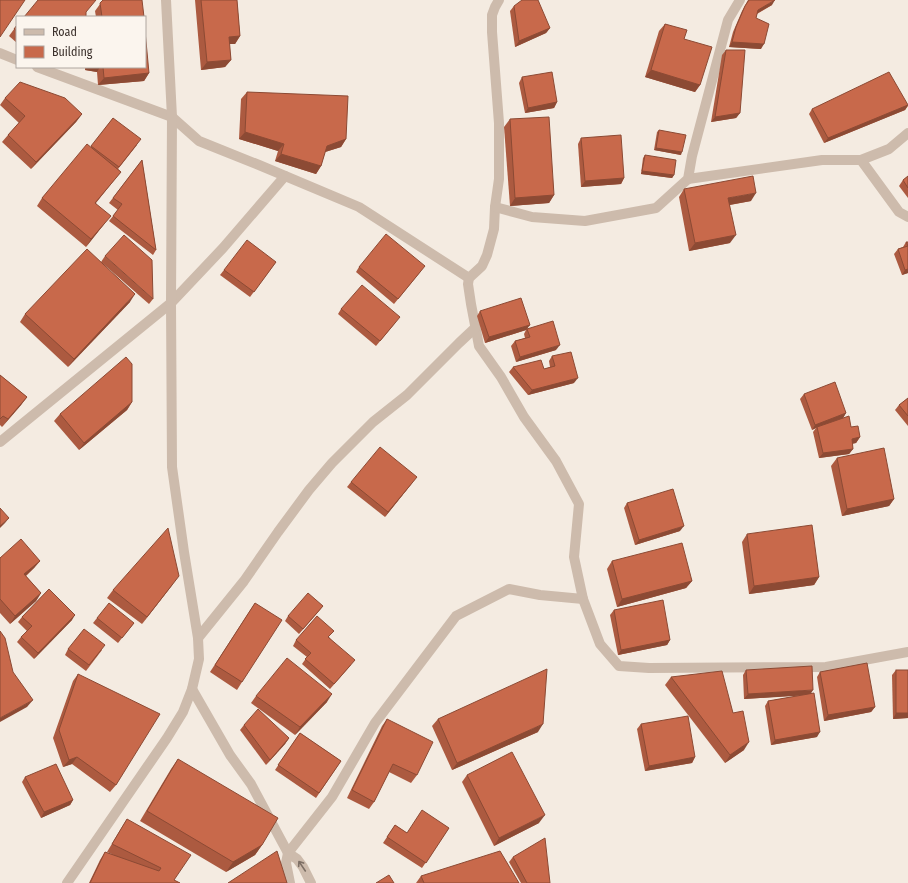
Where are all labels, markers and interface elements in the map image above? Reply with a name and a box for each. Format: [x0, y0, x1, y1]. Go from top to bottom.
legend [16, 16, 146, 68]
text: Road [52, 25, 77, 39]
text: Building [52, 45, 93, 59]
one-way arrow [298, 861, 306, 872]

